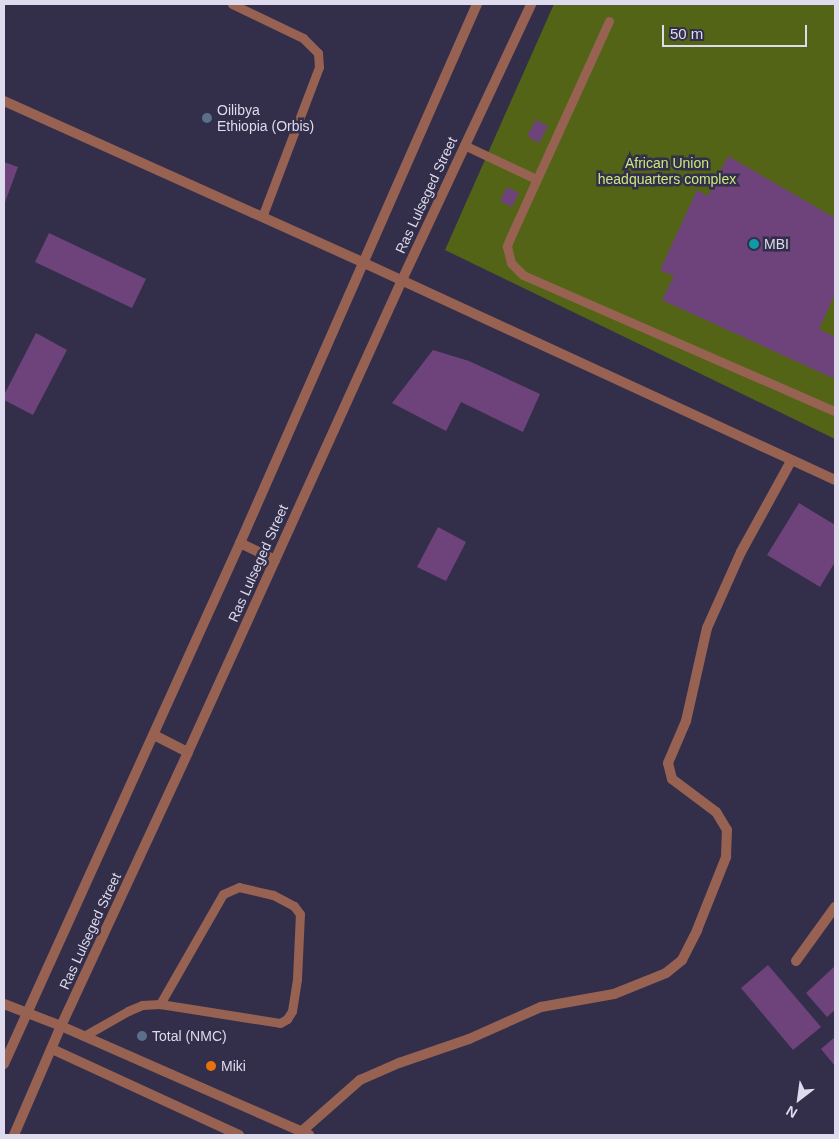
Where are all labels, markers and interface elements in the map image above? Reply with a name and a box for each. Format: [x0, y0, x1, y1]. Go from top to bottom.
scale bar [664, 15, 809, 47]
text: 50 m [670, 25, 703, 42]
place label: Oilibya Ethiopia (Orbis) [217, 102, 314, 134]
marker: Oilibya Ethiopia (Orbis) [201, 112, 213, 124]
street label: Ras Lulseged Street [392, 134, 460, 256]
park label: African Union headquarters complex [598, 155, 736, 188]
place label: MBI [764, 236, 789, 252]
marker: MBI [748, 238, 760, 250]
street label: Ras Lulseged Street [225, 502, 291, 624]
street label: Ras Lulseged Street [56, 870, 124, 992]
place label: Total (NMC) [152, 1028, 227, 1044]
marker: Total (NMC) [136, 1030, 148, 1042]
place label: Miki [221, 1058, 246, 1074]
marker: Miki [205, 1060, 217, 1072]
north arrow [774, 1074, 824, 1124]
text: N [783, 1103, 800, 1121]

